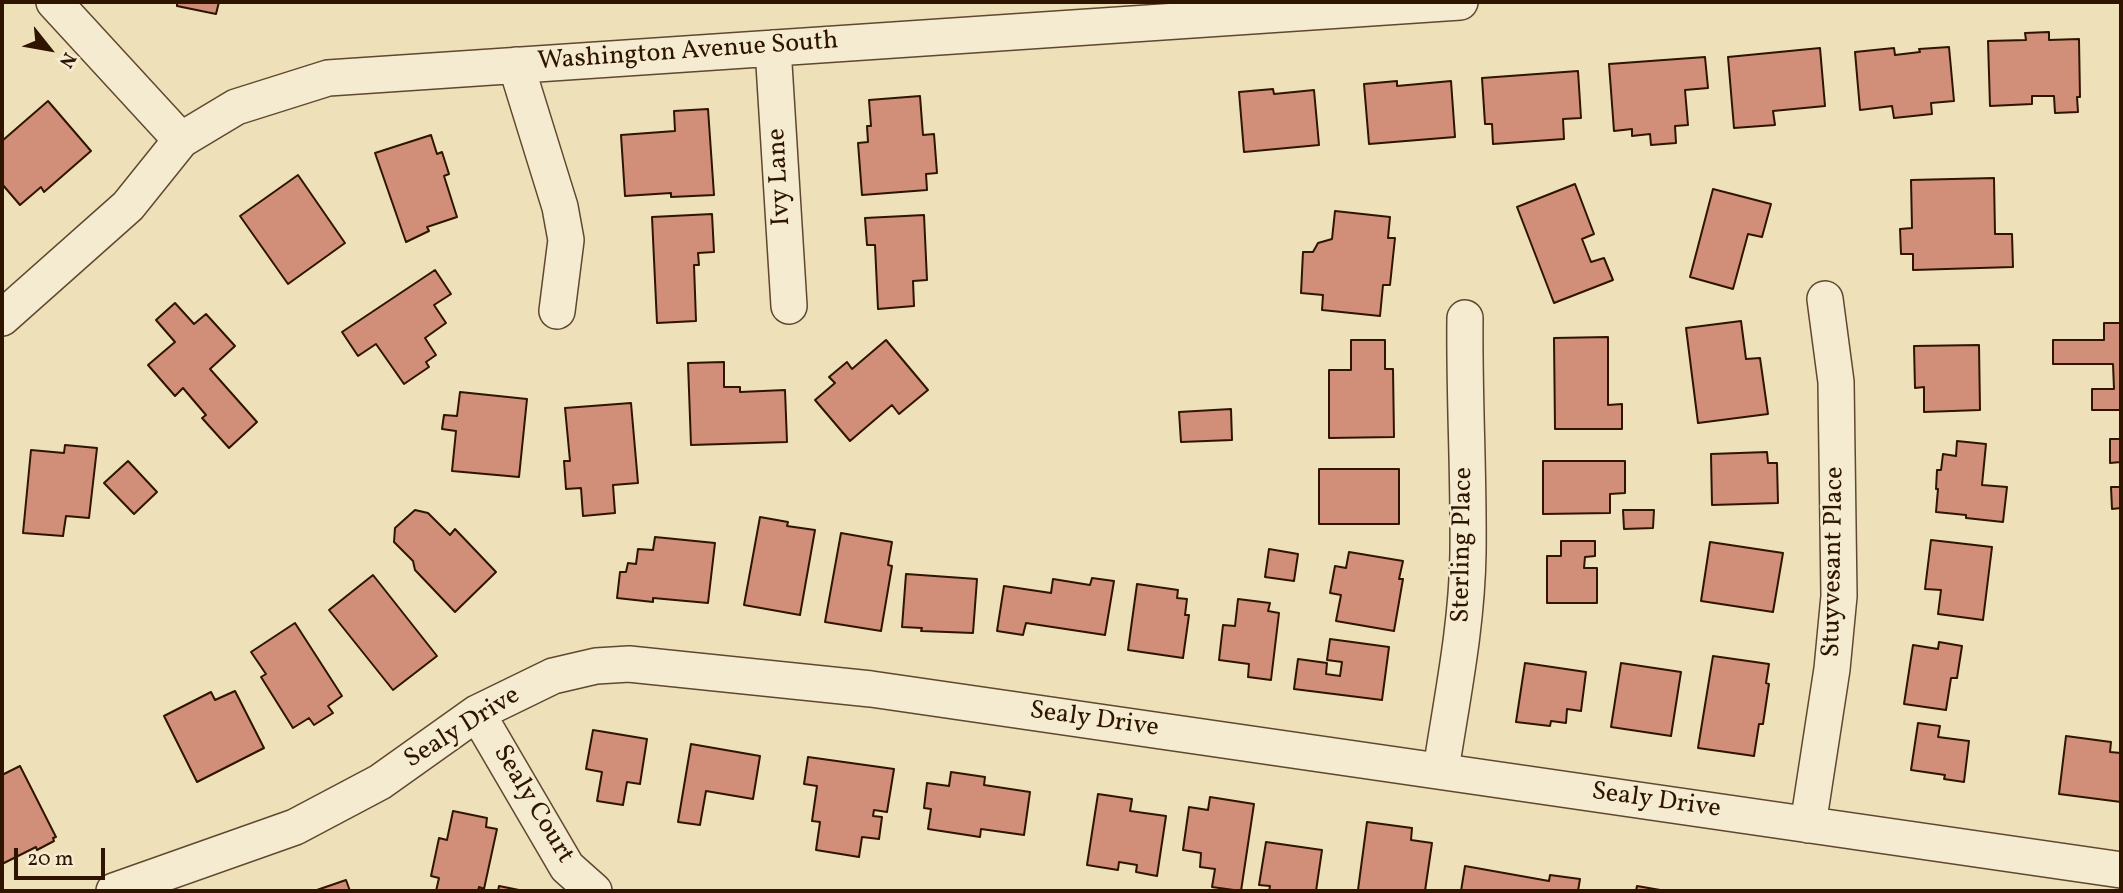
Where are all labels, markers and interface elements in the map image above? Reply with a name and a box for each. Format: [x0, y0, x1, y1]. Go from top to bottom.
north arrow [14, 14, 84, 84]
street label: Washington Avenue South [536, 27, 840, 79]
text: N [52, 47, 82, 72]
street label: Ivy Lane [763, 127, 799, 227]
street label: Stuyvesant Place [1818, 466, 1852, 658]
street label: Sterling Place [1447, 467, 1481, 623]
street label: Sealy Drive [400, 681, 526, 777]
street label: Sealy Drive [1027, 696, 1161, 746]
street label: Sealy Court [485, 740, 579, 870]
street label: Sealy Drive [1589, 777, 1723, 827]
scale bar [18, 834, 108, 878]
text: 20 m [27, 845, 73, 874]

